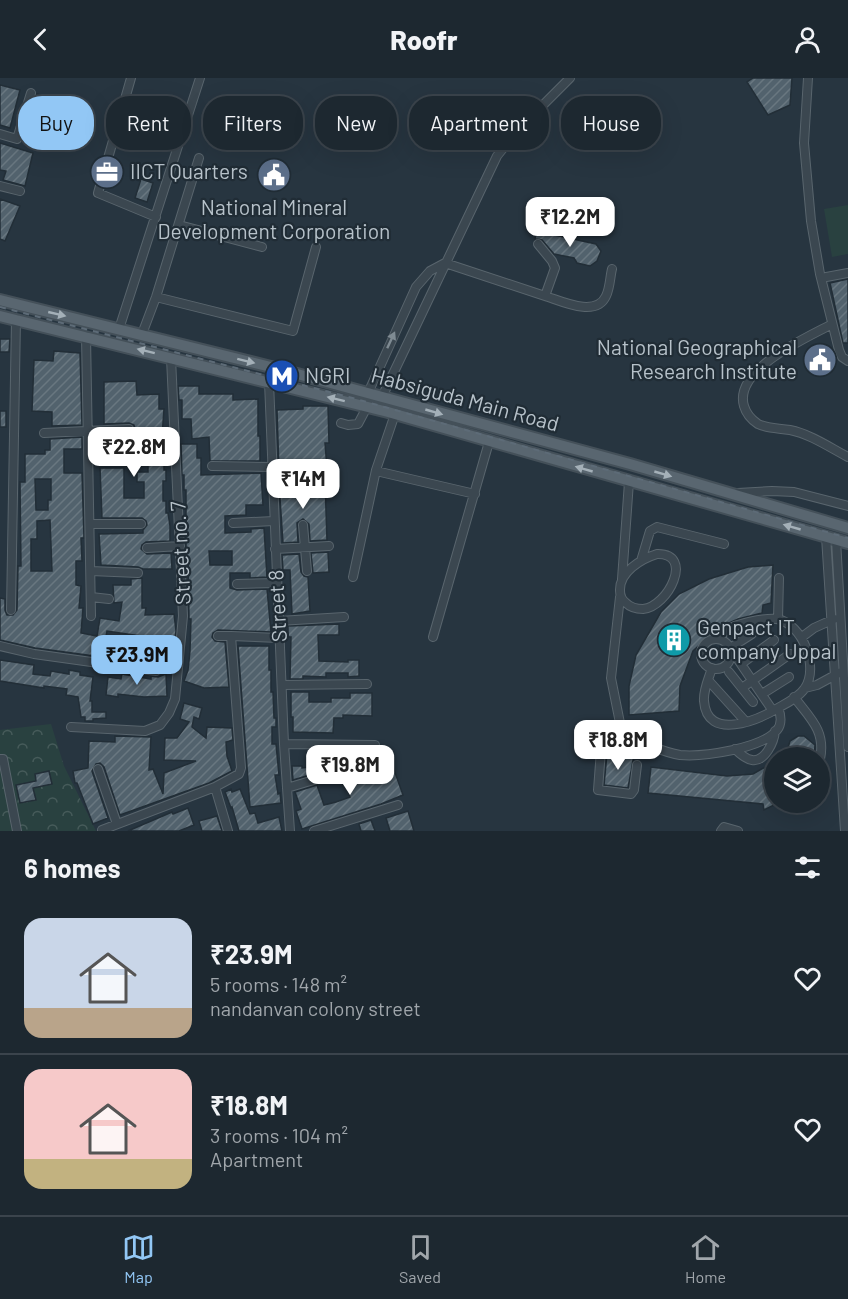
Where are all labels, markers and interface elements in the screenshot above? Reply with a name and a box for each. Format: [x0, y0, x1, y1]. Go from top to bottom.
icon: back [24, 23, 57, 56]
text: Roofr [390, 23, 458, 55]
icon: person [791, 23, 824, 56]
chip: Buy [18, 96, 94, 150]
chip: Rent [106, 96, 191, 150]
chip: Filters [203, 96, 303, 150]
chip: New [315, 96, 397, 150]
chip: Apartment [409, 96, 549, 150]
chip: House [561, 96, 661, 150]
office icon: IICT Quarters [89, 154, 125, 190]
public building icon: National Mineral Development Corporation [256, 157, 292, 193]
place label: IICT Quarters [130, 158, 248, 183]
place label: National Mineral Development Corporation [158, 194, 390, 243]
pin: ₹12.2M [521, 197, 619, 248]
text: ₹12.2M [540, 204, 600, 228]
one-way arrow [48, 309, 66, 319]
one-way arrow [386, 331, 395, 348]
place label: National Geographical Research Institute [597, 334, 797, 383]
public building icon: National Geographical Research Institute [802, 342, 838, 378]
one-way arrow [137, 346, 156, 356]
one-way arrow [237, 356, 255, 366]
metro station icon: NGRI [264, 358, 300, 394]
street label: Habsiguda Main Road [369, 361, 562, 436]
place label: NGRI [305, 362, 350, 387]
one-way arrow [326, 393, 345, 403]
one-way arrow [425, 408, 443, 417]
pin: ₹22.8M [85, 427, 183, 478]
text: ₹22.8M [102, 434, 166, 458]
pin: ₹14M [267, 459, 339, 510]
one-way arrow [575, 464, 593, 473]
text: ₹14M [281, 466, 325, 490]
one-way arrow [654, 470, 672, 479]
street label: Street no. 7 [164, 500, 195, 606]
one-way arrow [783, 522, 801, 532]
street label: Street 8 [262, 569, 291, 643]
place label: Genpact IT company Uppal [697, 614, 836, 663]
building icon: Genpact IT company Uppal [656, 622, 692, 658]
pin: ₹23.9M [88, 635, 186, 686]
text: ₹23.9M [105, 642, 169, 666]
pin: ₹18.8M [569, 720, 667, 771]
text: ₹18.8M [588, 727, 648, 751]
pin: ₹19.8M [301, 745, 399, 796]
map controls [764, 747, 830, 813]
button: layers [764, 747, 830, 813]
text: ₹19.8M [320, 752, 380, 776]
icon: filters [791, 851, 824, 884]
text: 6 homes [24, 852, 121, 883]
text: ₹23.9M [210, 938, 293, 969]
icon: home [72, 942, 144, 1014]
icon: heart [791, 962, 824, 995]
text: 5 rooms · 148 m² [210, 972, 347, 996]
text: nandanvan colony street [210, 996, 421, 1020]
text: ₹18.8M [210, 1089, 288, 1120]
icon: home [72, 1093, 144, 1165]
icon: heart [791, 1113, 824, 1146]
text: 3 rooms · 104 m² [210, 1123, 348, 1147]
text: Apartment [210, 1147, 303, 1171]
tab: Map [122, 1231, 155, 1286]
tab: Saved [399, 1231, 441, 1286]
tab: Home [685, 1231, 726, 1286]

